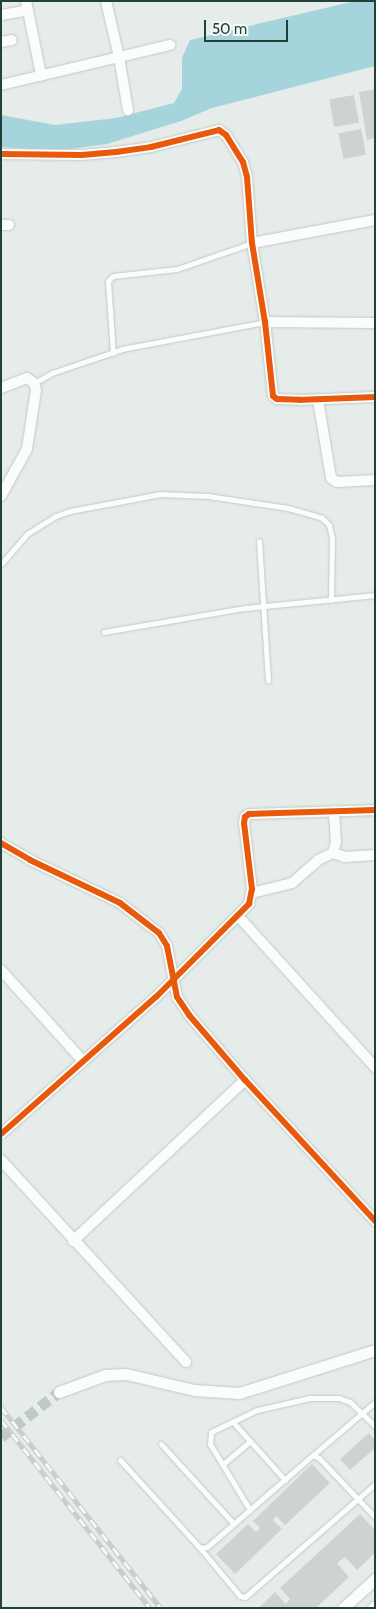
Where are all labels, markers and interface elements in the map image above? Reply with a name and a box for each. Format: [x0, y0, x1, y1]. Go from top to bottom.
scale bar [206, 10, 290, 42]
text: 50 m [212, 20, 247, 38]

